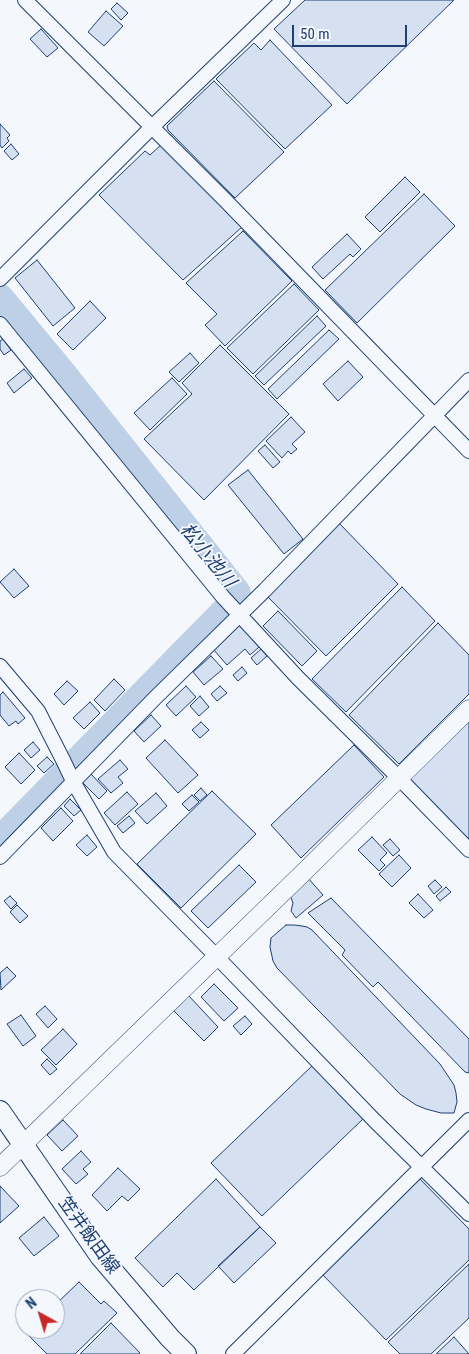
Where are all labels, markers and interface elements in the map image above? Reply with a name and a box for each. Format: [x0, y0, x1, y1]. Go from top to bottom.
scale bar [294, 15, 409, 47]
text: 50 m [300, 25, 330, 43]
water label: 松小池川 [174, 519, 240, 593]
street label: 笠井飯田線 [53, 1193, 123, 1279]
north arrow [15, 1289, 65, 1339]
text: N [23, 1294, 40, 1312]

